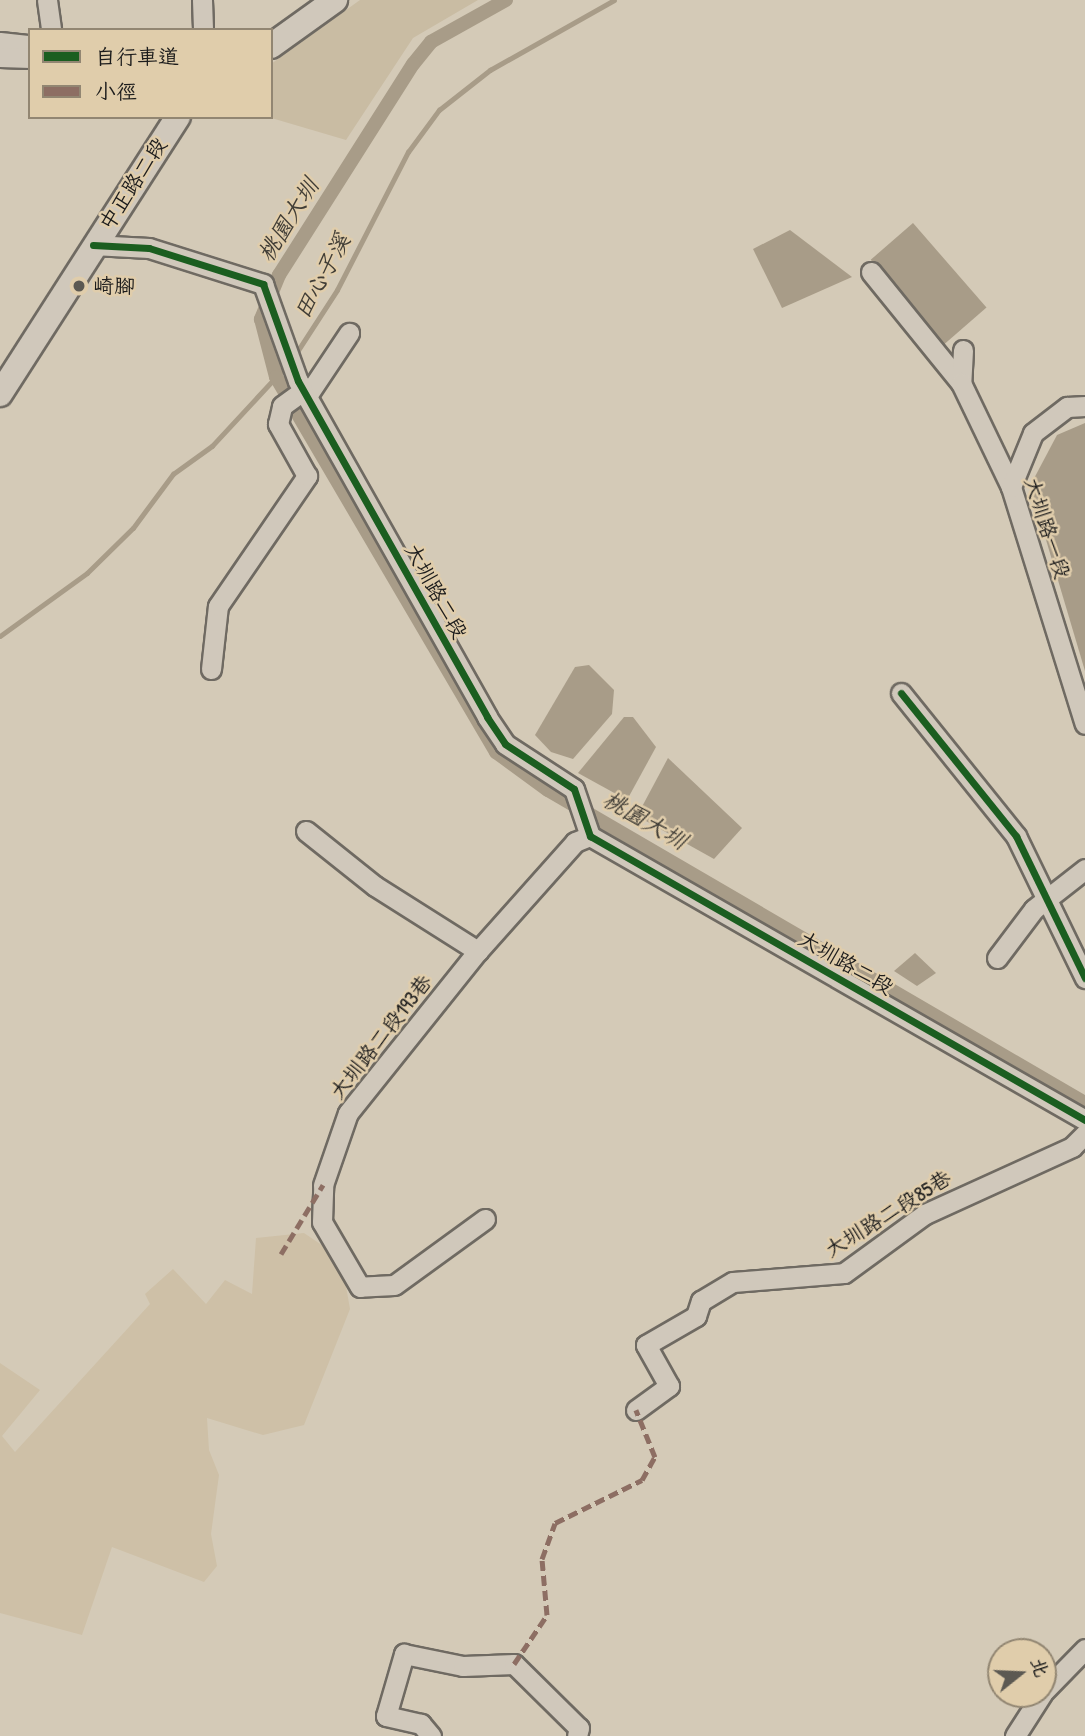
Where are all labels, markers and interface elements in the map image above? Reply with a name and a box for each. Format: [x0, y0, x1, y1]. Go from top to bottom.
legend [28, 28, 273, 119]
text: 自行車道 [95, 42, 179, 71]
text: 小徑 [95, 77, 137, 106]
street label: 中正路二段 [94, 133, 172, 235]
water label: 桃園大圳 [252, 174, 324, 266]
water label: 田心子溪 [288, 229, 356, 323]
place label: 崎腳 [93, 273, 135, 299]
marker: 崎腳 [71, 278, 87, 294]
street label: 大圳路一段 [1019, 474, 1075, 582]
street label: 大圳路二段 [400, 539, 472, 643]
water label: 桃園大圳 [598, 785, 692, 855]
street label: 大圳路二段 [794, 926, 898, 1000]
street label: 大圳路二段193巷 [325, 970, 437, 1104]
street label: 大圳路二段85巷 [820, 1165, 956, 1263]
north arrow [987, 1638, 1057, 1708]
text: 北 [1025, 1654, 1055, 1680]

